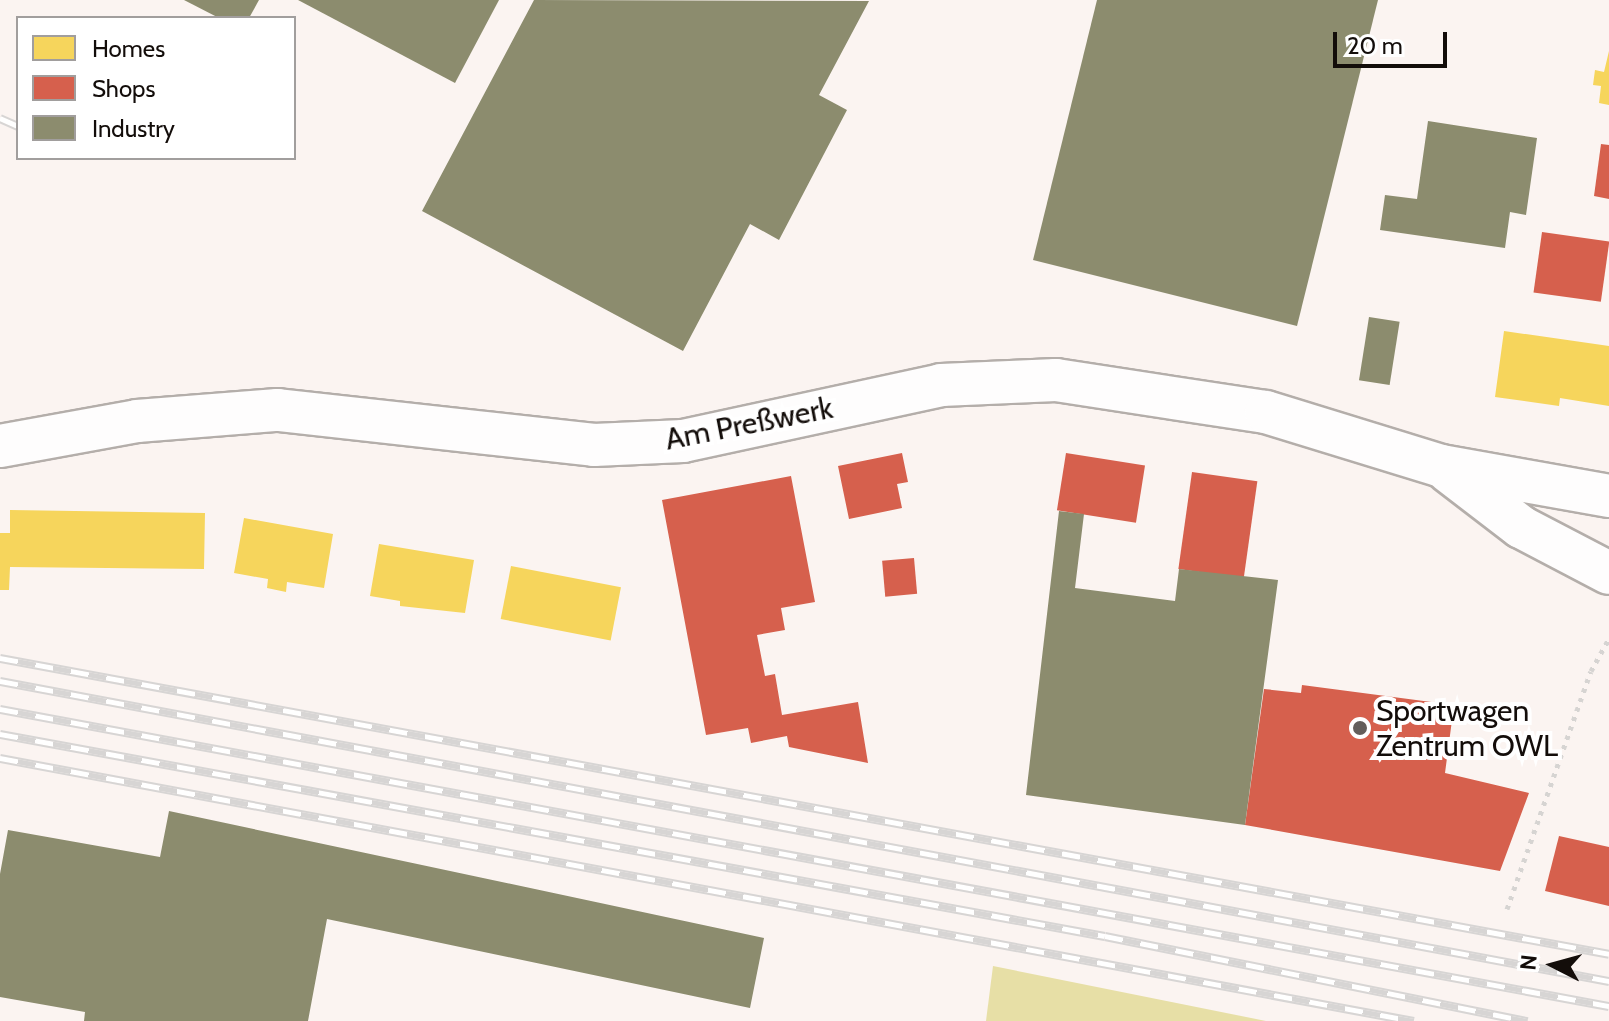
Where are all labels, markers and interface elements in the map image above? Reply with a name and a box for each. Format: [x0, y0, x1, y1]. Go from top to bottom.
legend [16, 16, 296, 160]
scale bar [1337, 16, 1451, 66]
text: 20 m [1347, 31, 1403, 60]
text: Homes [92, 34, 165, 63]
text: Shops [92, 74, 155, 103]
text: Industry [92, 114, 175, 143]
street label: Am Preßwerk [662, 390, 836, 458]
place label: Sportwagen Zentrum OWL [1376, 693, 1558, 764]
marker: Sportwagen Zentrum OWL [1351, 719, 1369, 737]
north arrow [1513, 925, 1593, 1005]
text: N [1514, 953, 1543, 972]

